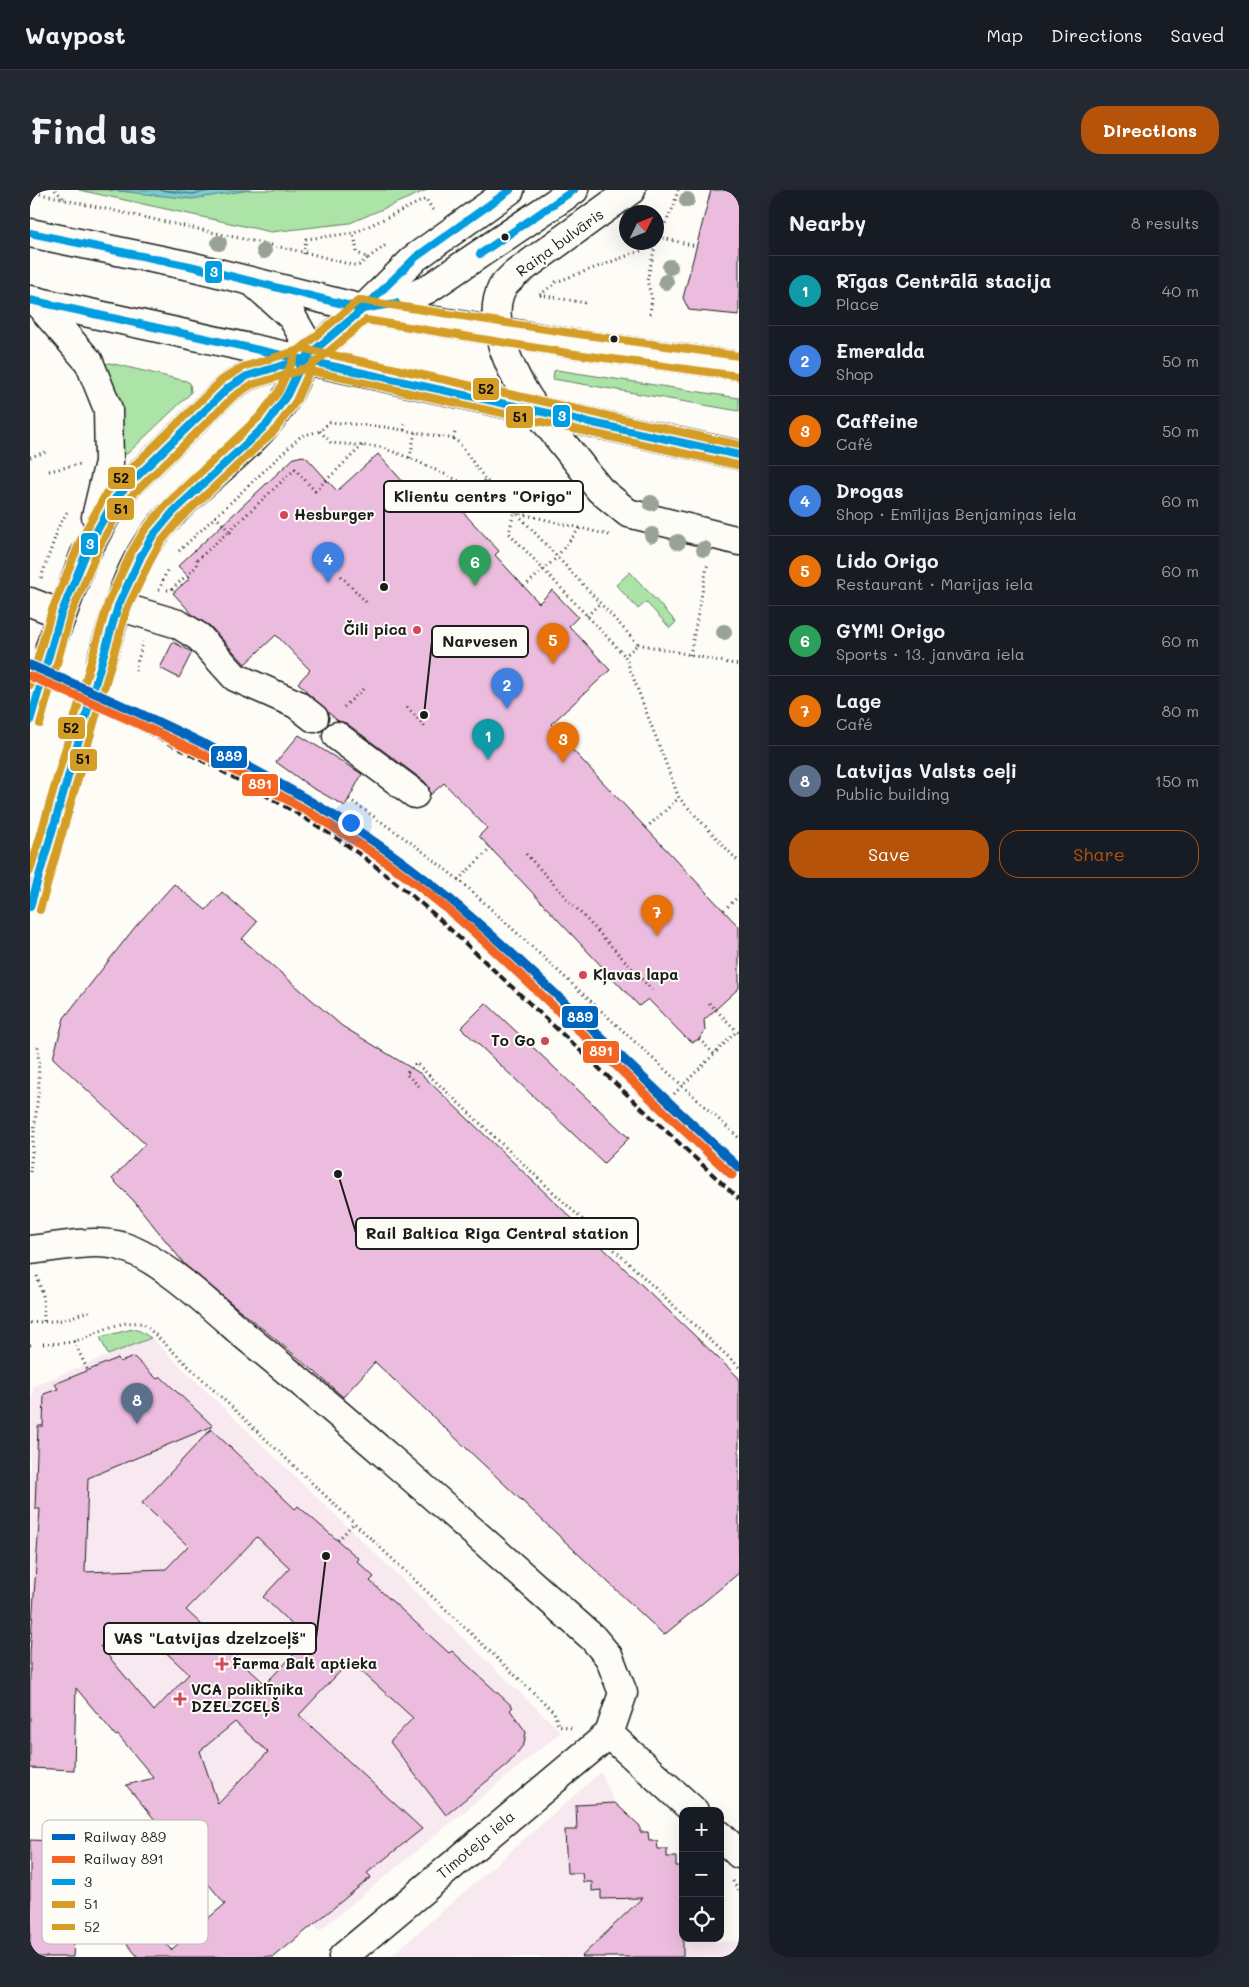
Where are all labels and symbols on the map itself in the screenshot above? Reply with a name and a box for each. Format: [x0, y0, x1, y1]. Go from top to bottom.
street label: Raiņa bulvāris [512, 204, 608, 282]
north arrow [619, 205, 664, 250]
unlabelled marker [500, 232, 510, 242]
line badge: 3 [204, 260, 223, 284]
text: 3 [210, 262, 218, 281]
unlabelled marker [609, 334, 619, 344]
line badge: 52 [472, 377, 500, 401]
text: 52 [478, 379, 494, 398]
line badge: 3 [552, 404, 571, 428]
line badge: 51 [505, 405, 534, 429]
text: 3 [558, 406, 566, 425]
text: 51 [513, 407, 527, 426]
line badge: 52 [107, 466, 136, 490]
text: 52 [113, 468, 129, 487]
callout: Klientu centrs "Origo" [384, 481, 583, 512]
text: Klientu centrs "Origo" [394, 485, 572, 506]
line badge: 51 [106, 497, 135, 521]
text: 51 [114, 499, 128, 518]
place label: Hesburger [294, 504, 374, 524]
marker: Hesburger [278, 509, 290, 521]
line badge: 3 [80, 532, 99, 556]
text: 3 [86, 534, 94, 553]
pin: 4 [312, 542, 344, 583]
pin: 6 [459, 545, 491, 586]
place label: Čili pica [344, 619, 407, 639]
pin: 5 [537, 623, 569, 664]
marker: Čili pica [411, 624, 423, 636]
callout: Narvesen [432, 626, 528, 657]
text: Narvesen [442, 630, 518, 651]
pin: 2 [491, 668, 523, 709]
line badge: 52 [57, 716, 86, 740]
text: 52 [63, 718, 79, 737]
pin: 1 [472, 719, 504, 760]
pin: 3 [547, 722, 579, 763]
line badge: 889 [210, 745, 248, 769]
text: 889 [216, 746, 242, 765]
line badge: 51 [69, 748, 98, 772]
text: 51 [76, 749, 90, 768]
line badge: 891 [241, 773, 279, 797]
text: 891 [248, 774, 272, 793]
your location [338, 810, 364, 836]
pin: 7 [641, 895, 673, 936]
place label: Kļavas lapa [593, 964, 678, 985]
marker: Kļavas lapa [577, 969, 589, 981]
line badge: 889 [561, 1005, 599, 1029]
text: 889 [567, 1007, 593, 1026]
place label: To Go [491, 1030, 535, 1050]
marker: To Go [539, 1035, 551, 1047]
line badge: 891 [582, 1040, 620, 1064]
text: 891 [589, 1041, 613, 1060]
callout: Rail Baltica Riga Central station [356, 1218, 638, 1249]
text: Rail Baltica Riga Central station [366, 1222, 628, 1243]
pin: 8 [121, 1383, 153, 1424]
callout: VAS "Latvijas dzelzceļš" [104, 1623, 316, 1654]
text: VAS "Latvijas dzelzceļš" [114, 1627, 306, 1649]
place label: Farma Balt aptieka [232, 1653, 377, 1673]
marker: Farma Balt aptieka [216, 1658, 228, 1670]
place label: VCA poliklīnika DZELZCEĻŠ [191, 1679, 303, 1717]
marker: VCA poliklīnika DZELZCEĻŠ [173, 1692, 187, 1706]
street label: Timoteja iela [432, 1806, 519, 1883]
legend [42, 1820, 208, 1944]
text: Railway 889 [84, 1827, 166, 1846]
text: Railway 891 [84, 1849, 164, 1868]
text: 3 [84, 1872, 92, 1891]
text: 51 [84, 1894, 98, 1913]
text: 52 [84, 1917, 100, 1936]

